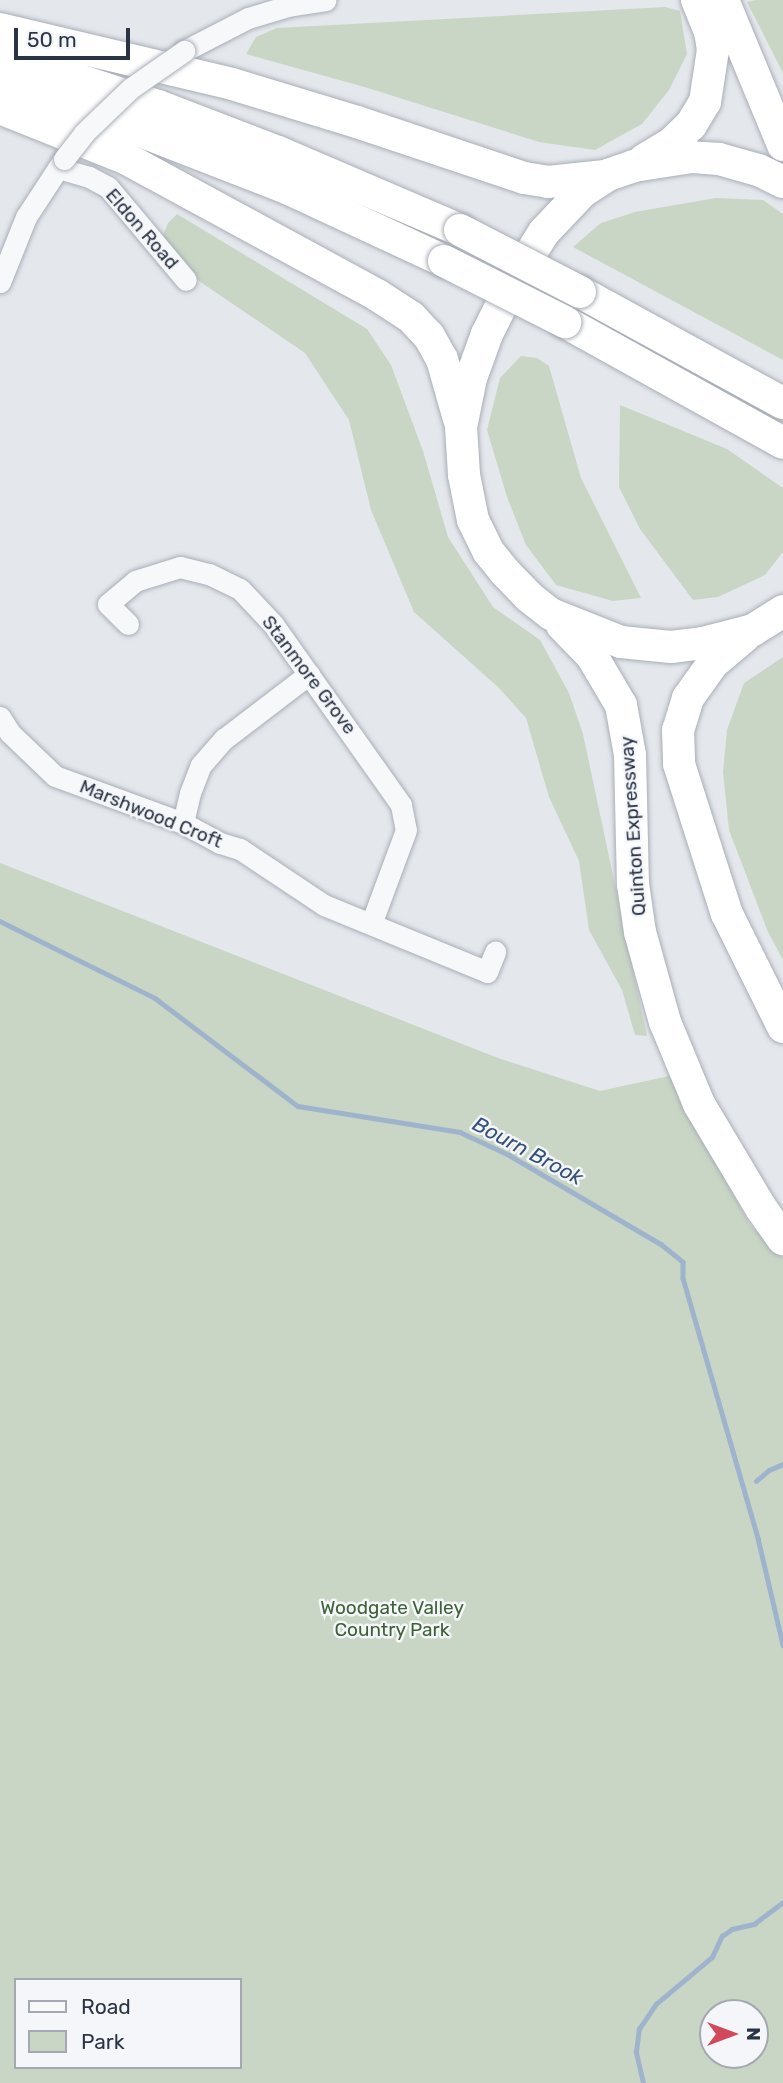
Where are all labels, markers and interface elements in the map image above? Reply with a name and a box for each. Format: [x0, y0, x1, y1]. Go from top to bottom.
scale bar [18, 14, 133, 58]
text: 50 m [27, 27, 77, 52]
street label: Eldon Road [101, 184, 183, 274]
street label: Stanmore Grove [257, 611, 361, 739]
street label: Quinton Expressway [615, 735, 651, 917]
street label: Marshwood Croft [76, 775, 226, 853]
water label: Bourn Brook [468, 1111, 588, 1191]
park label: Woodgate Valley Country Park [320, 1597, 464, 1641]
legend [14, 1978, 242, 2069]
text: Road [81, 1994, 131, 2019]
north arrow [699, 1999, 769, 2069]
text: N [742, 2027, 765, 2041]
text: Park [81, 2029, 125, 2054]

